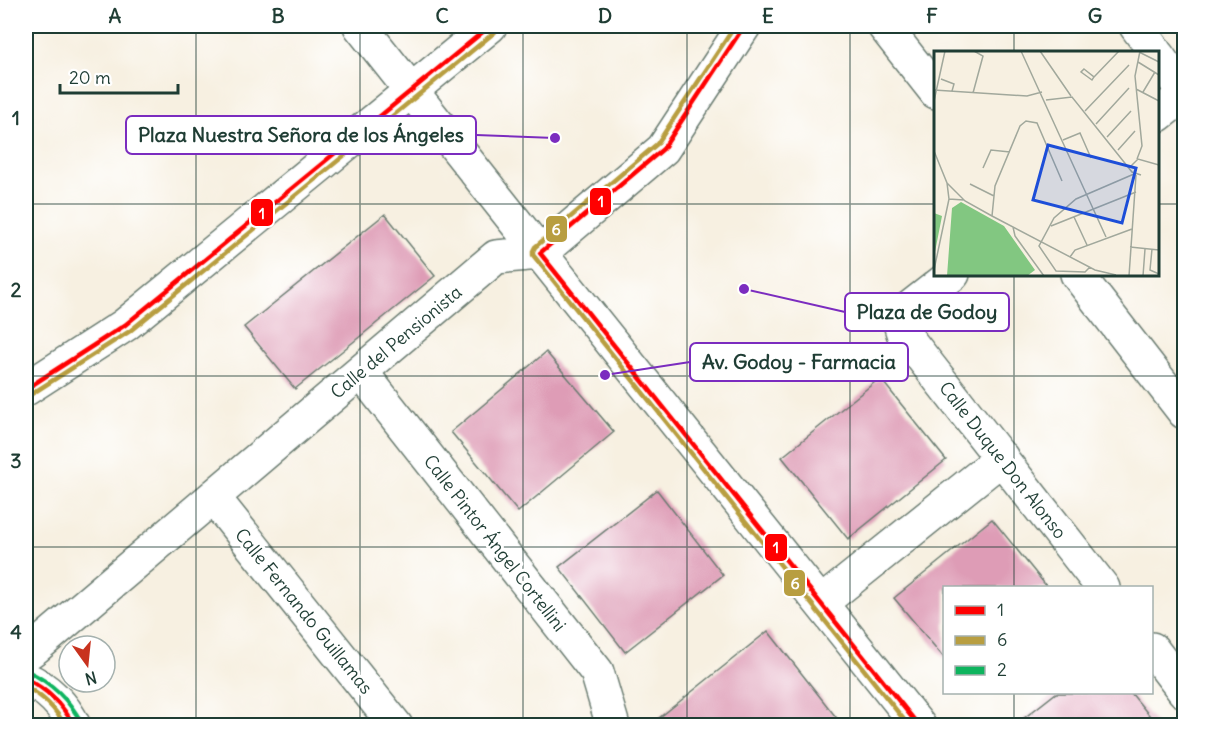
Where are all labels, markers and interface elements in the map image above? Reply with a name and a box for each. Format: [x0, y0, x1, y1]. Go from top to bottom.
text: A [109, 3, 122, 28]
text: B [271, 3, 285, 28]
text: C [435, 3, 449, 28]
text: D [598, 3, 612, 28]
text: E [762, 3, 774, 28]
text: F [926, 3, 938, 28]
text: G [1088, 3, 1102, 28]
inset map [934, 51, 1159, 276]
scale bar [60, 57, 178, 95]
text: 20 m [69, 66, 111, 89]
text: 1 [12, 105, 20, 130]
callout: Plaza Nuestra Señora de los Ángeles [126, 116, 476, 154]
text: Plaza Nuestra Señora de los Ángeles [138, 122, 464, 147]
line badge: 1 [589, 187, 612, 216]
text: 1 [598, 191, 604, 211]
line badge: 1 [250, 198, 274, 227]
text: 1 [259, 203, 265, 223]
line badge: 6 [545, 215, 568, 243]
text: 6 [551, 219, 561, 239]
text: 2 [11, 277, 22, 302]
street label: Calle del Pensionista [326, 280, 466, 404]
callout: Plaza de Godoy [845, 293, 1009, 331]
text: Plaza de Godoy [857, 299, 997, 324]
callout: Av. Godoy - Farmacia [690, 343, 908, 381]
text: Av. Godoy - Farmacia [702, 349, 897, 374]
street label: Calle Duque Don Alonso [934, 377, 1072, 543]
text: 3 [10, 448, 22, 473]
street label: Calle Pintor Ángel Cortellini [419, 450, 571, 636]
street label: Calle Fernando Guillamas [230, 524, 378, 698]
line badge: 1 [764, 533, 788, 562]
text: 1 [773, 537, 779, 557]
line badge: 6 [783, 569, 806, 597]
text: 6 [790, 573, 800, 593]
legend [943, 586, 1153, 694]
text: 1 [997, 598, 1004, 621]
text: 4 [10, 619, 22, 644]
text: 6 [997, 628, 1007, 651]
north arrow [57, 634, 117, 694]
text: 2 [997, 658, 1007, 681]
text: N [83, 667, 99, 690]

